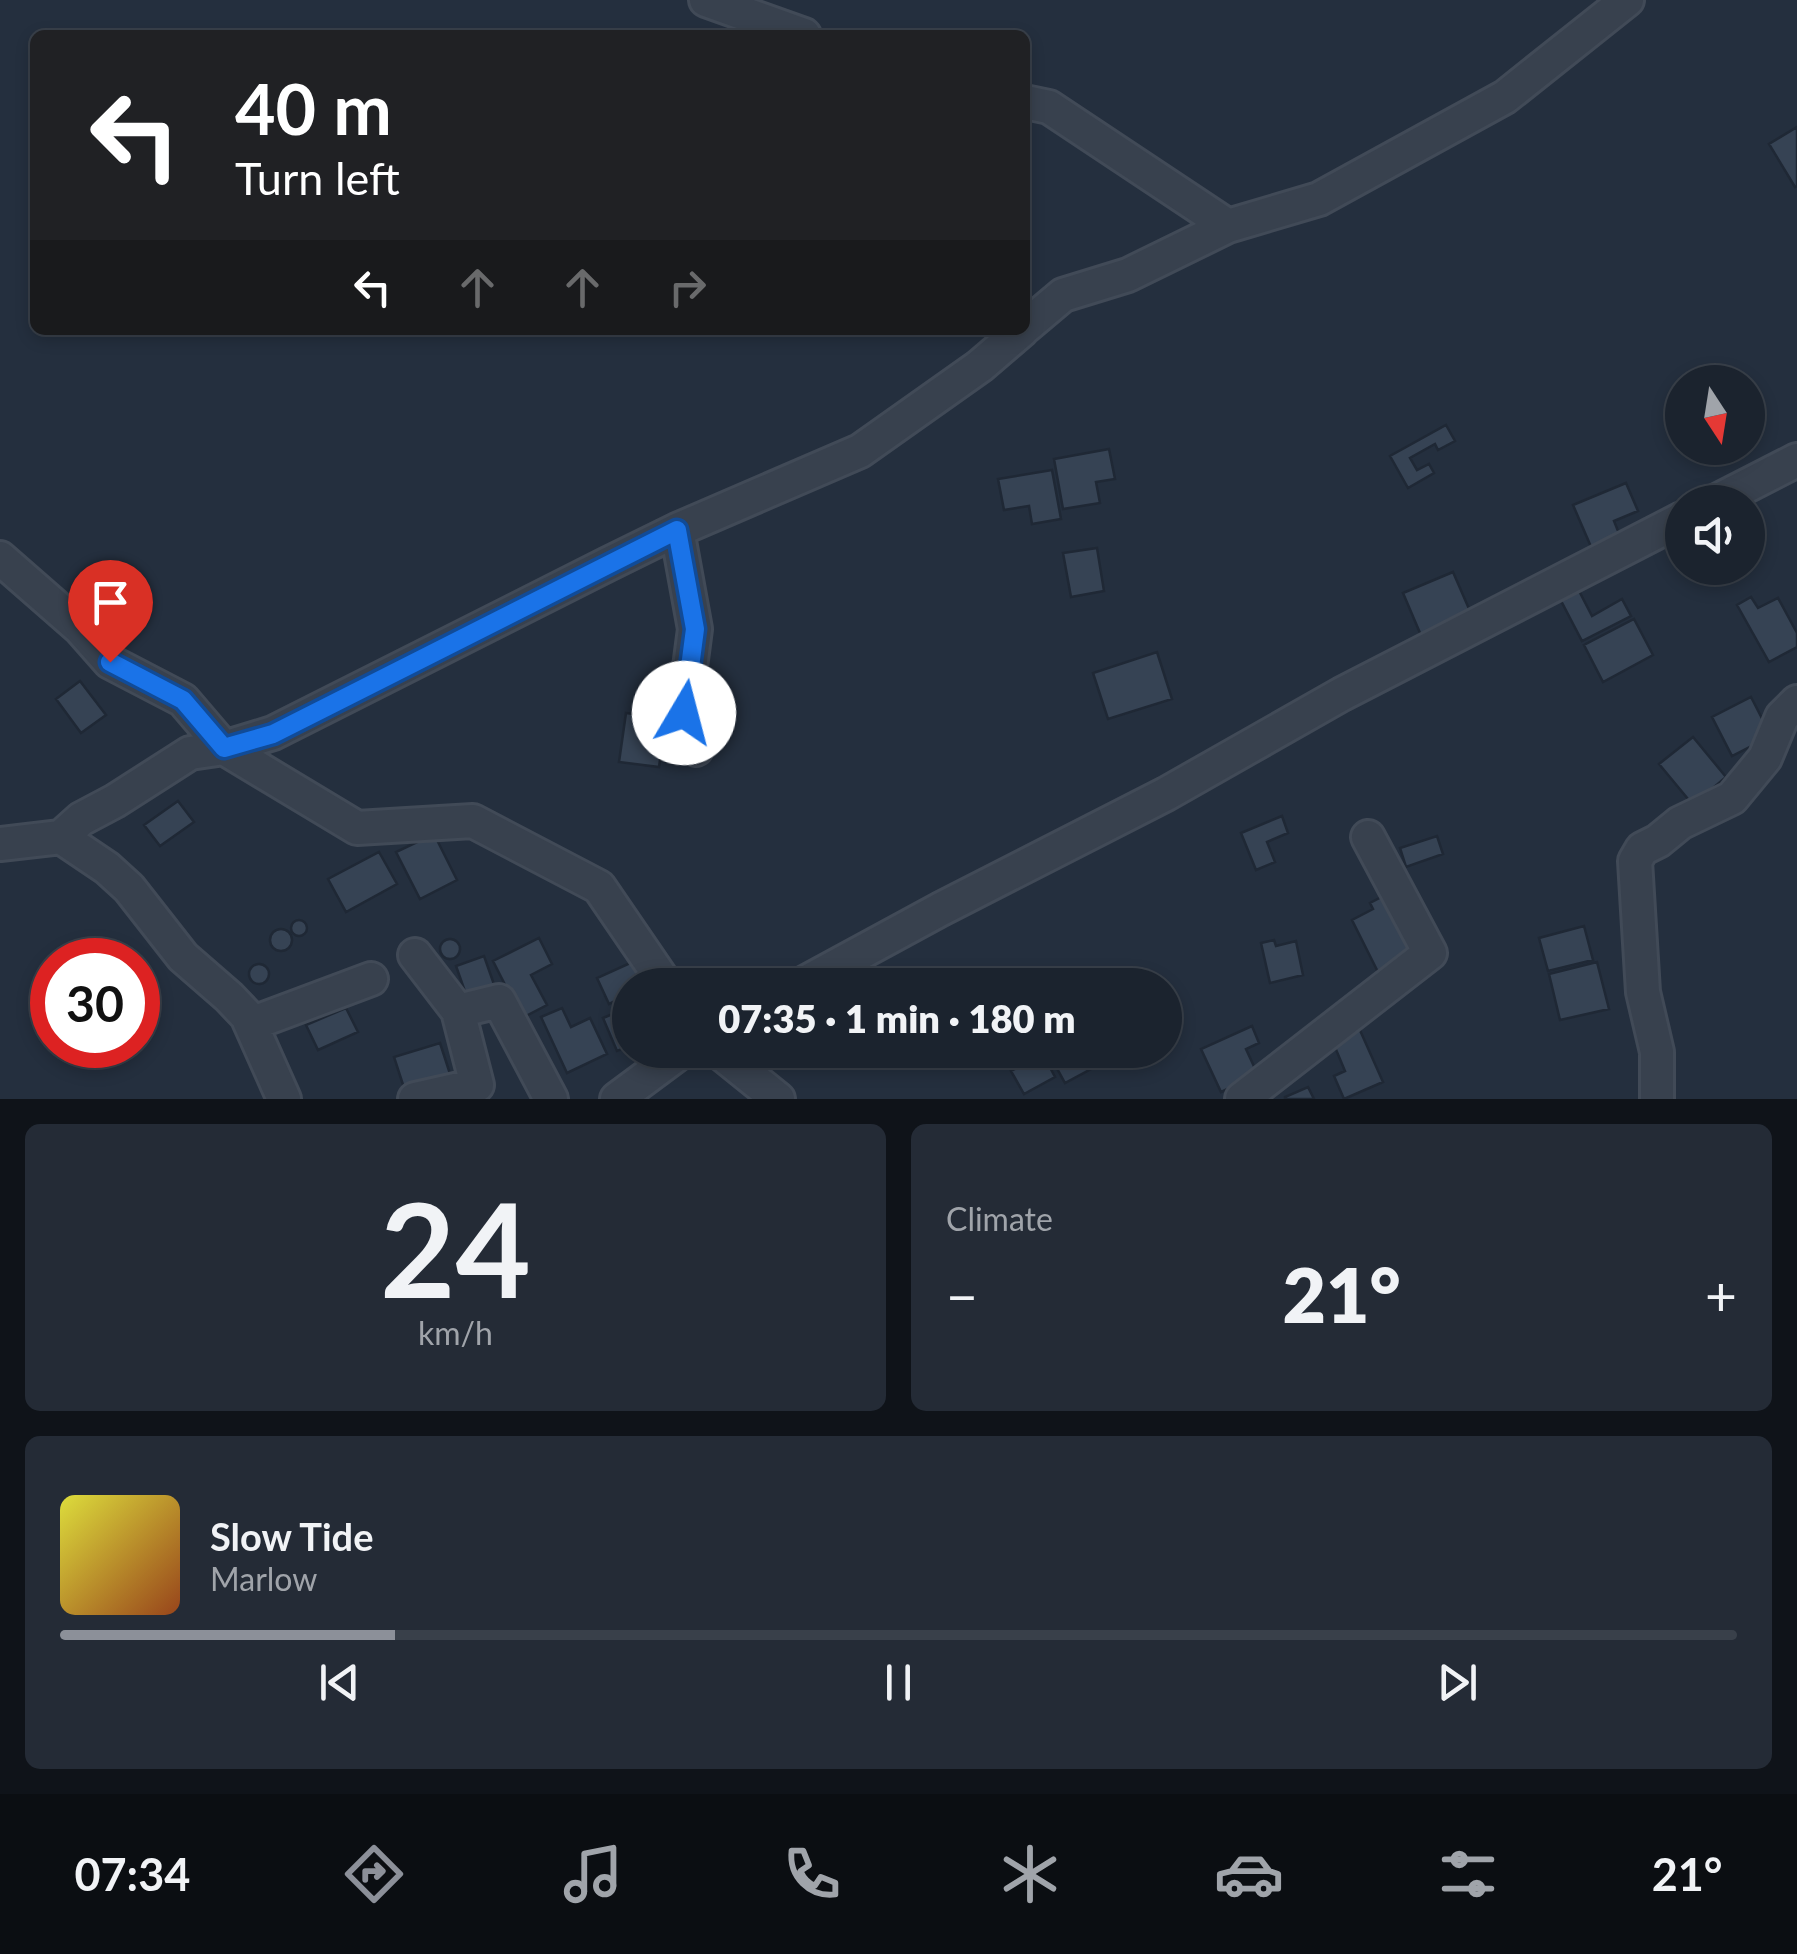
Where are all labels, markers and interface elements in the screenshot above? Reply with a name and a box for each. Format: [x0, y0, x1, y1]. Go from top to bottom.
text: 40 m [235, 66, 392, 150]
icon: left [70, 70, 200, 200]
text: Turn left [235, 151, 400, 205]
icon: left [345, 260, 400, 315]
icon: ahead [450, 260, 505, 315]
icon: ahead [555, 260, 610, 315]
icon: right [660, 260, 715, 315]
north arrow [1665, 365, 1765, 465]
map controls [1665, 365, 1765, 585]
button: sound [1665, 485, 1765, 585]
pin [68, 560, 153, 663]
icon: arrive [83, 575, 138, 630]
position arrow [632, 661, 736, 765]
speed limit sign: 30 [30, 938, 160, 1068]
text: 07:35 · 1 min · 180 m [718, 995, 1076, 1041]
text: 24 [380, 1170, 531, 1326]
text: Climate [946, 1199, 1053, 1238]
text: 21° [1282, 1249, 1401, 1339]
text: − [946, 1262, 978, 1328]
text: + [1705, 1262, 1737, 1328]
text: km/h [418, 1313, 493, 1352]
text: Slow Tide [210, 1513, 373, 1559]
text: Marlow [210, 1559, 317, 1598]
icon: previous [312, 1655, 367, 1710]
icon: pause [871, 1655, 926, 1710]
icon: next [1430, 1655, 1485, 1710]
icon: directions [339, 1839, 409, 1909]
icon: music [558, 1839, 628, 1909]
icon: phone [777, 1839, 847, 1909]
icon: climate [995, 1839, 1065, 1909]
icon: car [1214, 1839, 1284, 1909]
icon: filters [1433, 1839, 1503, 1909]
text: 07:34 [74, 1847, 190, 1901]
text: 21° [1652, 1847, 1723, 1901]

